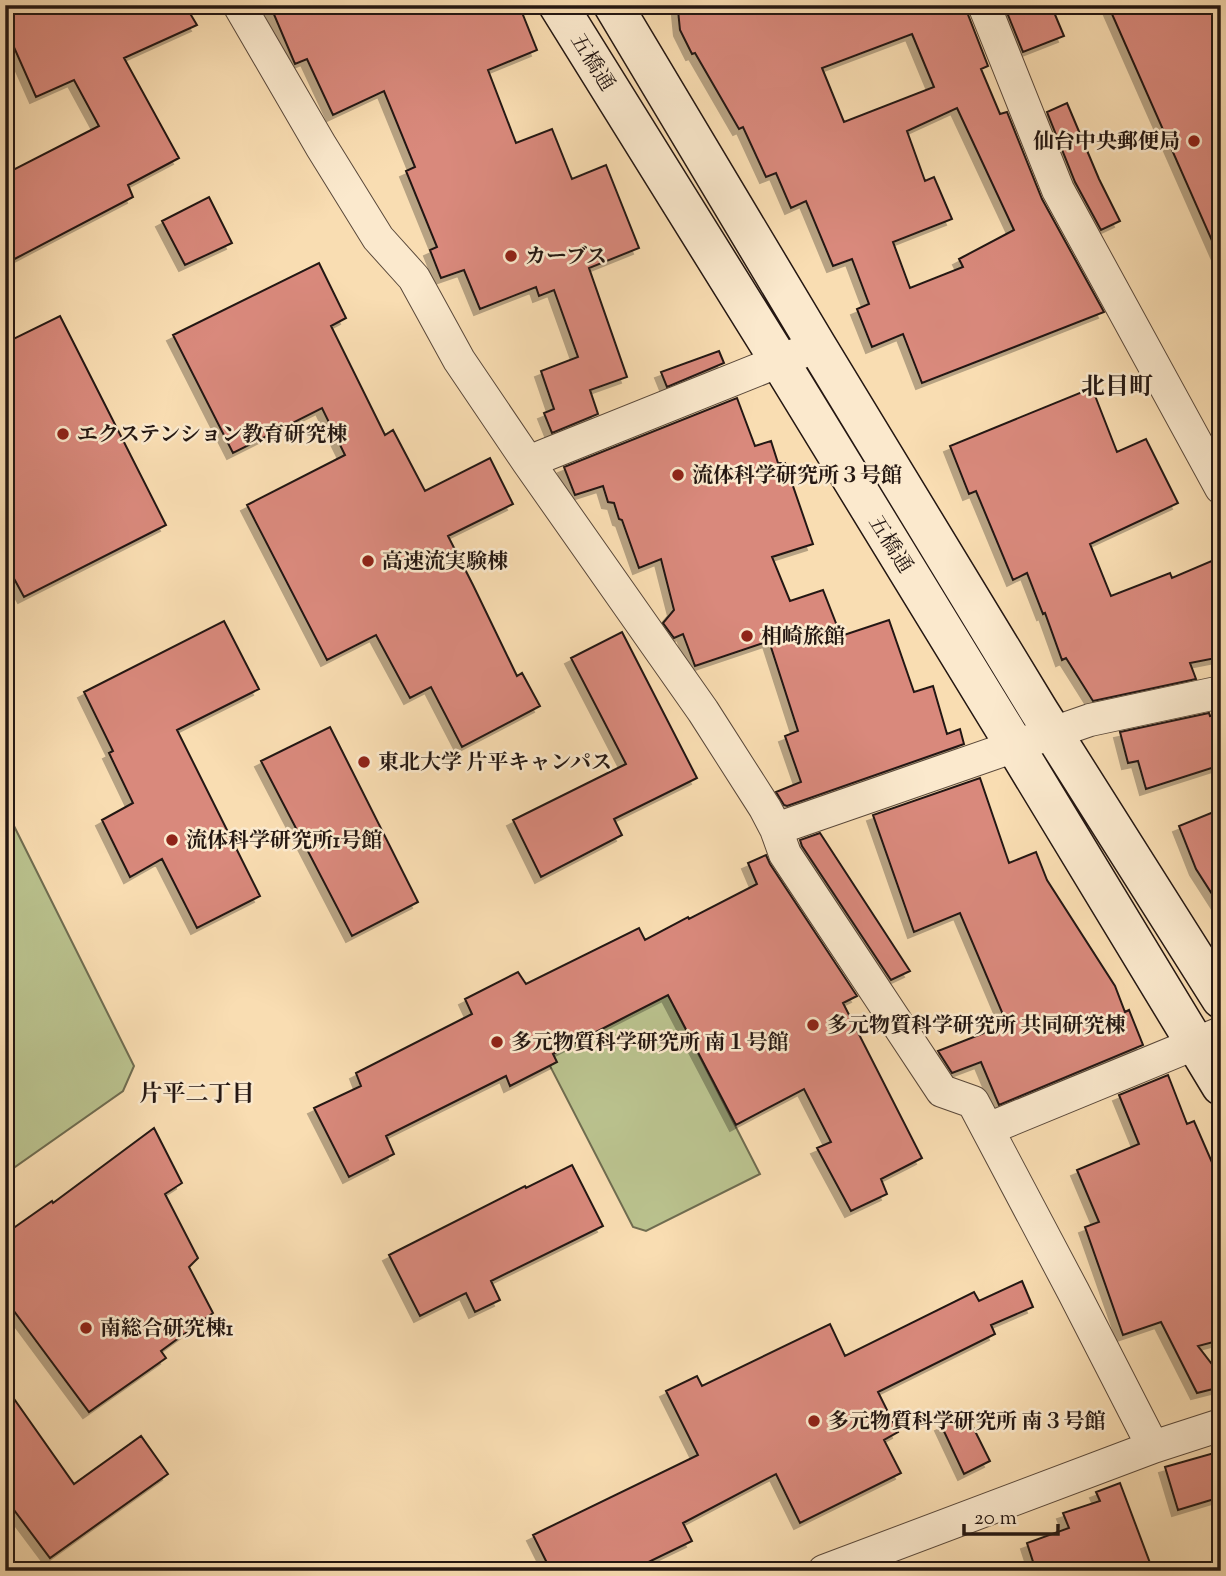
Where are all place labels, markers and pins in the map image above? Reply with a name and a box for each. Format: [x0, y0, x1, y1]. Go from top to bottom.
place label: 仙台中央郵便局 [1033, 128, 1180, 158]
marker: 仙台中央郵便局 [1186, 133, 1202, 149]
place label: カーブス [525, 243, 607, 273]
marker: カーブス [503, 248, 519, 264]
place label: エクステンション教育研究棟 [77, 421, 347, 451]
marker: エクステンション教育研究棟 [55, 426, 71, 442]
place label: 流体科学研究所３号館 [692, 462, 902, 492]
marker: 流体科学研究所３号館 [670, 467, 686, 483]
place label: 高速流実験棟 [382, 548, 508, 578]
marker: 高速流実験棟 [360, 553, 376, 569]
place label: 相崎旅館 [761, 623, 845, 653]
marker: 相崎旅館 [739, 628, 755, 644]
place label: 東北大学 片平キャンパス [378, 749, 612, 779]
marker: 東北大学 片平キャンパス [356, 754, 372, 770]
place label: 流体科学研究所1号館 [186, 827, 382, 857]
marker: 流体科学研究所1号館 [164, 832, 180, 848]
place label: 多元物質科学研究所 共同研究棟 [827, 1012, 1125, 1042]
marker: 多元物質科学研究所 共同研究棟 [805, 1017, 821, 1033]
place label: 多元物質科学研究所 南１号館 [511, 1029, 788, 1059]
marker: 多元物質科学研究所 南１号館 [489, 1034, 505, 1050]
place label: 南総合研究棟1 [100, 1315, 234, 1345]
marker: 南総合研究棟1 [78, 1320, 94, 1336]
place label: 多元物質科学研究所 南３号館 [828, 1408, 1105, 1438]
marker: 多元物質科学研究所 南３号館 [806, 1413, 822, 1429]

